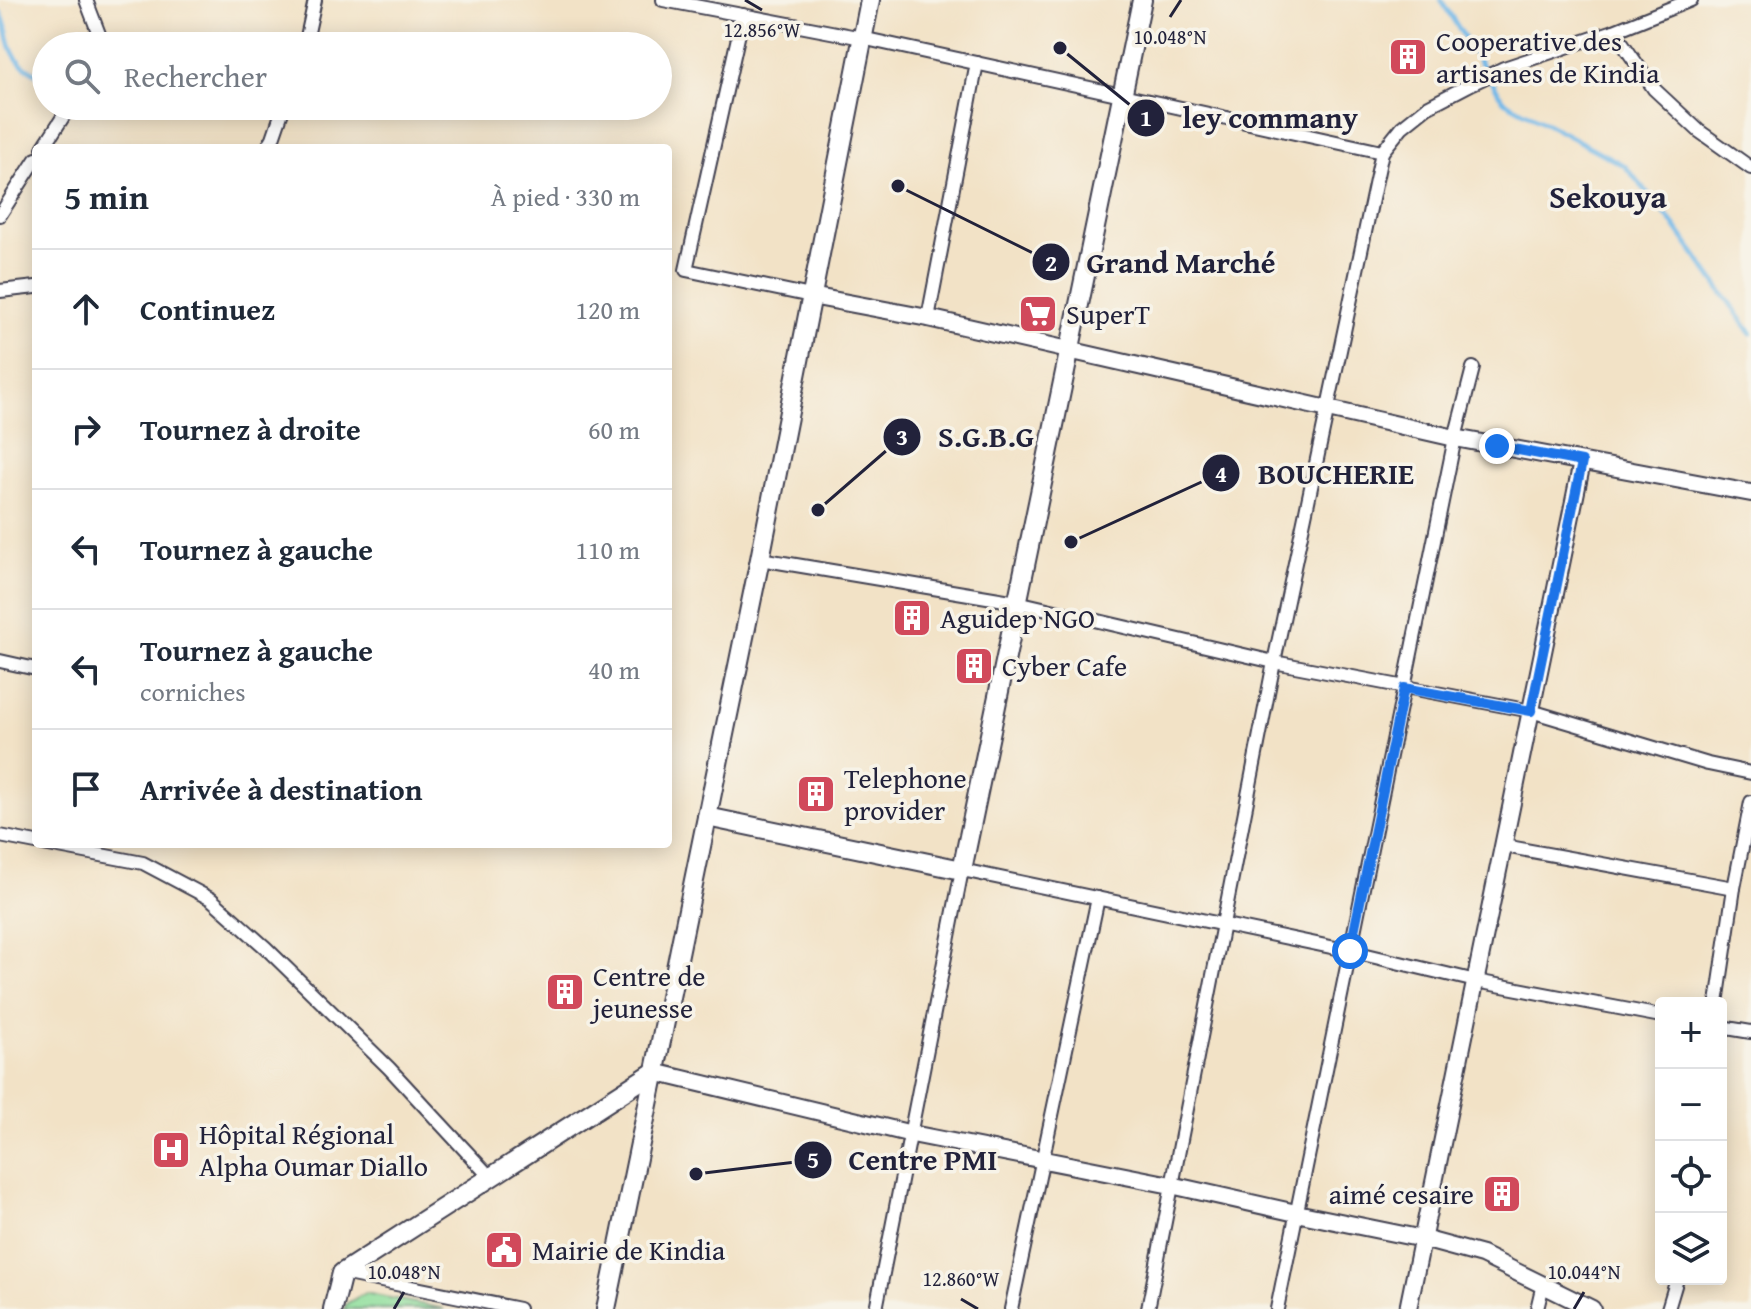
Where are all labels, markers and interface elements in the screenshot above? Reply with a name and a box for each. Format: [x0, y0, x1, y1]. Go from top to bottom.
text: 12.856°W [723, 15, 801, 44]
place label: Cooperative des artisanes de Kindia [1436, 20, 1660, 93]
text: 10.048°N [1133, 22, 1207, 51]
search box [32, 32, 672, 120]
building icon: Cooperative des artisanes de Kindia [1387, 36, 1429, 78]
icon: search [60, 54, 104, 98]
text: Rechercher [124, 54, 267, 98]
callout: ley commany [1126, 91, 1374, 145]
text: ley commany [1182, 95, 1358, 139]
text: 1 [1140, 100, 1152, 135]
text: 5 min [64, 172, 149, 221]
district label: Sekouya [1549, 173, 1667, 220]
text: À pied · 330 m [491, 177, 640, 216]
callout: Grand Marché [1031, 235, 1292, 289]
text: Grand Marché [1087, 240, 1276, 284]
text: 2 [1045, 245, 1057, 280]
icon: ahead [64, 287, 108, 331]
text: Continuez [140, 287, 275, 331]
text: 120 m [575, 290, 640, 329]
supermarket icon: SuperT [1017, 293, 1059, 335]
place label: SuperT [1066, 293, 1151, 334]
icon: right [64, 407, 108, 451]
text: Tournez à droite [140, 407, 361, 451]
text: 60 m [588, 410, 640, 449]
callout: S.G.B.G [882, 410, 1050, 464]
text: S.G.B.G [938, 414, 1034, 458]
text: 3 [896, 419, 908, 454]
route end [1479, 428, 1515, 464]
callout: BOUCHERIE [1201, 446, 1430, 500]
text: BOUCHERIE [1258, 451, 1414, 495]
text: 4 [1215, 456, 1227, 491]
icon: left [64, 527, 108, 571]
text: Tournez à gauche [140, 527, 373, 571]
text: 110 m [575, 530, 640, 569]
building icon: Aguidep NGO [891, 597, 933, 639]
place label: Aguidep NGO [940, 597, 1095, 638]
text: Tournez à gauche [140, 628, 373, 672]
building icon: Cyber Cafe [953, 645, 995, 687]
place label: Cyber Cafe [1002, 645, 1127, 686]
icon: left [64, 647, 108, 691]
text: 40 m [588, 650, 640, 689]
text: corniches [140, 672, 246, 711]
place label: Telephone provider [844, 757, 967, 830]
icon: arrive [64, 767, 108, 811]
text: Arrivée à destination [140, 767, 422, 811]
building icon: Telephone provider [795, 773, 837, 815]
route start [1332, 933, 1368, 969]
place label: Centre de jeunesse [589, 955, 705, 1028]
building icon: Centre de jeunesse [544, 971, 586, 1013]
map controls [1655, 997, 1727, 1285]
button: + [1655, 997, 1727, 1069]
button: − [1655, 1069, 1727, 1141]
place label: Hôpital Régional Alpha Oumar Diallo [199, 1113, 428, 1186]
hospital icon: Hôpital Régional Alpha Oumar Diallo [150, 1129, 192, 1171]
callout: Centre PMI [793, 1133, 1014, 1187]
text: Centre PMI [849, 1137, 997, 1181]
button: locate [1655, 1141, 1727, 1213]
text: 5 [807, 1142, 819, 1177]
place label: aimé cesaire [1329, 1173, 1474, 1214]
building icon: aimé cesaire [1481, 1173, 1523, 1215]
button: layers [1655, 1213, 1727, 1285]
public building icon: Mairie de Kindia [483, 1229, 525, 1271]
place label: Mairie de Kindia [532, 1229, 726, 1270]
text: 10.048°N [367, 1257, 441, 1286]
text: 10.044°N [1547, 1257, 1621, 1286]
text: 12.860°W [922, 1264, 1000, 1293]

